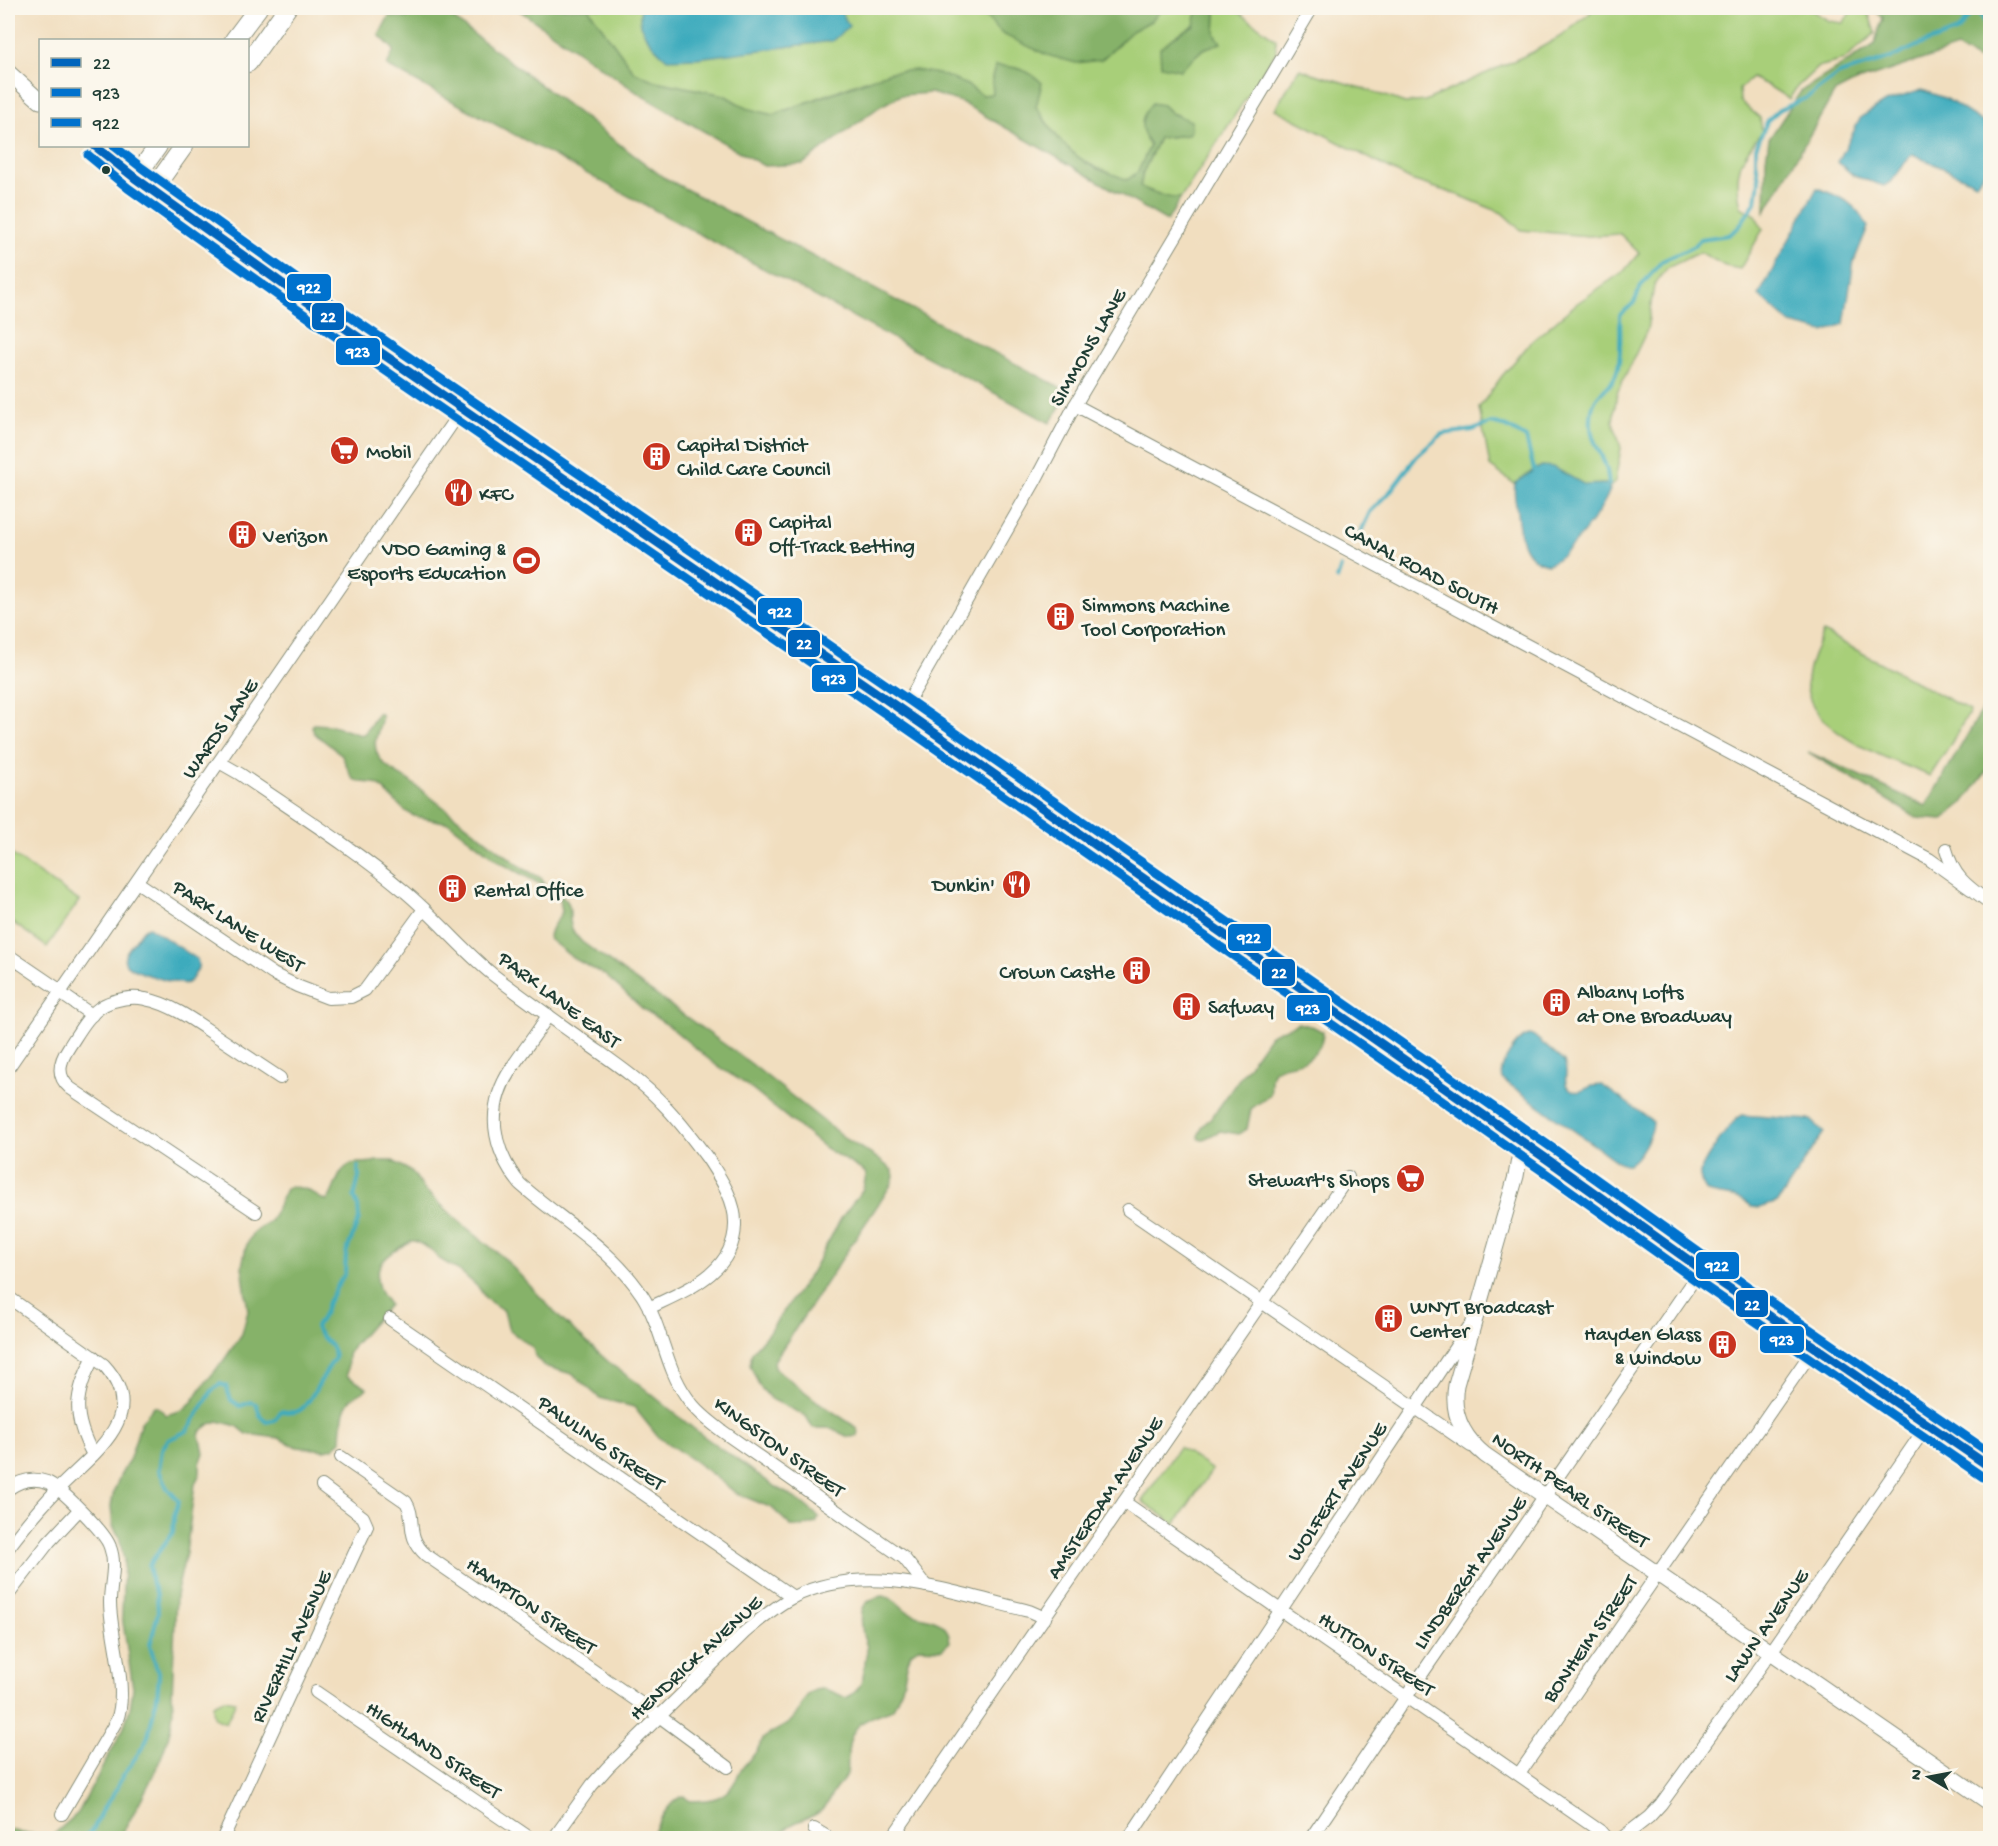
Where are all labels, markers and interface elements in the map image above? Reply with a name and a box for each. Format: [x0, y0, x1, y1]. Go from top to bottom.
legend [39, 39, 249, 147]
text: 22 [93, 55, 111, 76]
text: 923 [92, 85, 120, 106]
text: 922 [92, 115, 120, 136]
unlabelled marker [100, 164, 112, 176]
line badge: 922 [286, 273, 332, 302]
text: 922 [296, 281, 321, 300]
street label: SIMMONS LANE [1046, 285, 1134, 412]
line badge: 22 [311, 302, 345, 331]
text: 22 [320, 310, 336, 329]
line badge: 923 [335, 337, 381, 366]
text: 923 [345, 345, 370, 364]
supermarket icon: Mobil [329, 435, 361, 467]
place label: Capital District Child Care Council [677, 435, 831, 484]
building icon: Capital District Child Care Council [640, 440, 672, 472]
place label: Mobil [366, 442, 412, 467]
restaurant icon: KFC [442, 477, 474, 509]
place label: KFC [479, 484, 514, 509]
place label: Capital Off-Track Betting [769, 512, 915, 561]
building icon: Capital Off-Track Betting [732, 517, 764, 549]
building icon: Verizon [226, 519, 258, 551]
street label: CANAL ROAD SOUTH [1339, 520, 1503, 623]
place label: Verizon [262, 526, 328, 551]
place label: VDO Gaming & Esports Education [347, 539, 506, 588]
sports icon: VDO Gaming & Esports Education [511, 544, 543, 576]
place label: Simmons Machine Tool Corporation [1081, 595, 1231, 644]
line badge: 922 [757, 597, 803, 626]
building icon: Simmons Machine Tool Corporation [1045, 600, 1077, 632]
text: 922 [767, 605, 792, 624]
line badge: 22 [787, 629, 821, 658]
text: 22 [796, 637, 812, 656]
line badge: 923 [811, 664, 857, 693]
text: 923 [821, 672, 846, 691]
street label: WARDS LANE [178, 674, 266, 785]
restaurant icon: Dunkin' [1000, 868, 1032, 900]
building icon: Rental Office [437, 873, 469, 905]
street label: PARK LANE WEST [166, 875, 308, 980]
place label: Dunkin' [930, 875, 995, 900]
place label: Rental Office [474, 880, 585, 905]
line badge: 922 [1227, 923, 1272, 952]
text: 922 [1236, 931, 1261, 950]
street label: PARK LANE EAST [491, 947, 625, 1056]
building icon: Crown Castle [1120, 955, 1152, 987]
line badge: 22 [1261, 958, 1296, 987]
place label: Crown Castle [999, 962, 1116, 987]
text: 22 [1271, 966, 1287, 985]
place label: Albany Lofts at One Broadway [1577, 982, 1732, 1031]
building icon: Albany Lofts at One Broadway [1540, 987, 1572, 1019]
building icon: Safway [1171, 990, 1203, 1022]
line badge: 923 [1286, 994, 1331, 1022]
place label: Safway [1208, 997, 1274, 1022]
text: 923 [1295, 1002, 1320, 1021]
supermarket icon: Stewart's Shops [1394, 1163, 1426, 1195]
place label: Stewart's Shops [1248, 1170, 1390, 1195]
line badge: 922 [1695, 1251, 1740, 1280]
text: 922 [1704, 1259, 1729, 1278]
line badge: 22 [1735, 1289, 1769, 1318]
place label: WNYT Broadcast Center [1410, 1297, 1555, 1346]
text: 22 [1744, 1298, 1760, 1317]
building icon: WNYT Broadcast Center [1373, 1302, 1405, 1334]
place label: Hayden Glass & Window [1584, 1324, 1702, 1373]
line badge: 923 [1759, 1325, 1805, 1354]
building icon: Hayden Glass & Window [1706, 1329, 1738, 1361]
text: 923 [1769, 1333, 1794, 1352]
street label: PAWLING STREET [531, 1391, 669, 1499]
street label: KINGSTON STREET [708, 1393, 849, 1505]
street label: AMSTERDAM AVENUE [1043, 1412, 1171, 1585]
street label: WOLFERT AVENUE [1283, 1418, 1395, 1567]
street label: NORTH PEARL STREET [1486, 1428, 1653, 1556]
street label: LINDBERGH AVENUE [1410, 1492, 1535, 1655]
street label: HAMPTON STREET [460, 1554, 601, 1663]
street label: LAWN AVENUE [1720, 1565, 1817, 1689]
street label: RIVERHILL AVENUE [247, 1566, 340, 1728]
street label: BONHEIM STREET [1538, 1571, 1646, 1709]
street label: HENDRICK AVENUE [626, 1591, 770, 1728]
street label: HUTTON STREET [1312, 1608, 1439, 1704]
street label: HIGHLAND STREET [360, 1697, 505, 1807]
north arrow [1899, 1747, 1959, 1807]
text: N [1907, 1768, 1928, 1782]

